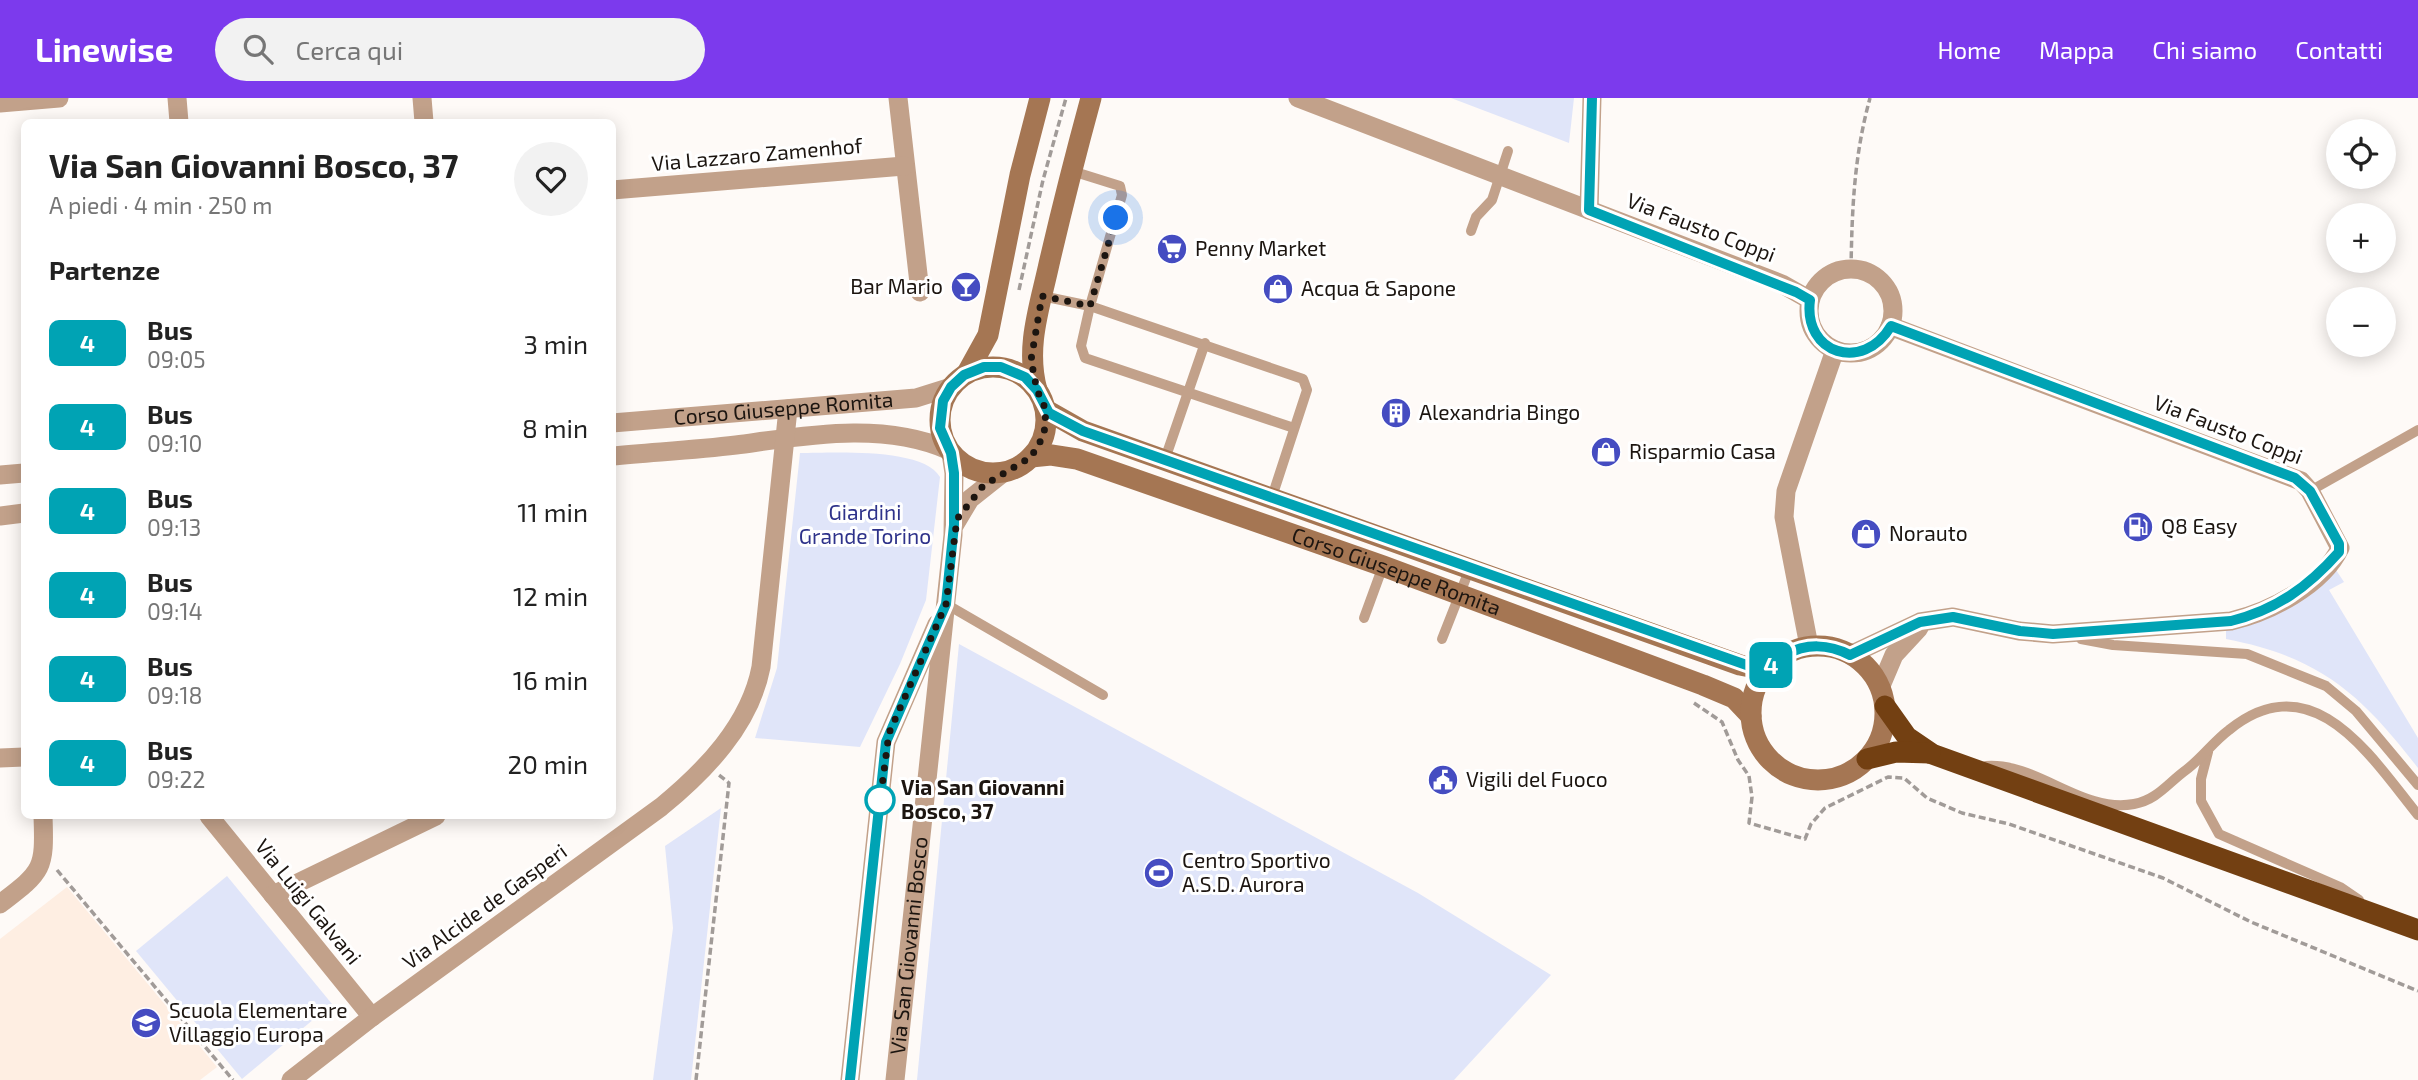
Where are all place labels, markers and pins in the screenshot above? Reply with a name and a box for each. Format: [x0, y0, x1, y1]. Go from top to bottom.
supermarket icon: Penny Market [1155, 232, 1189, 266]
place label: Penny Market [1195, 235, 1326, 260]
bar icon: Bar Mario [949, 270, 983, 304]
shop icon: Acqua & Sapone [1261, 272, 1295, 306]
place label: Bar Mario [850, 273, 943, 298]
place label: Acqua & Sapone [1301, 275, 1456, 300]
building icon: Alexandria Bingo [1379, 396, 1413, 430]
place label: Alexandria Bingo [1419, 399, 1580, 424]
shop icon: Risparmio Casa [1589, 435, 1623, 469]
place label: Risparmio Casa [1629, 438, 1776, 463]
fuel station icon: Q8 Easy [2121, 510, 2155, 544]
place label: Q8 Easy [2161, 513, 2237, 539]
shop icon: Norauto [1849, 517, 1883, 551]
place label: Norauto [1889, 520, 1968, 545]
public building icon: Vigili del Fuoco [1426, 763, 1460, 797]
place label: Vigili del Fuoco [1466, 766, 1608, 791]
place label: Via San Giovanni Bosco, 37 [901, 774, 1065, 823]
marker: Via San Giovanni Bosco, 37 [865, 785, 895, 815]
place label: Centro Sportivo A.S.D. Aurora [1182, 847, 1331, 896]
sports icon: Centro Sportivo A.S.D. Aurora [1142, 856, 1176, 890]
place label: Scuola Elementare Villaggio Europa [169, 997, 348, 1046]
school or university icon: Scuola Elementare Villaggio Europa [129, 1006, 163, 1040]

